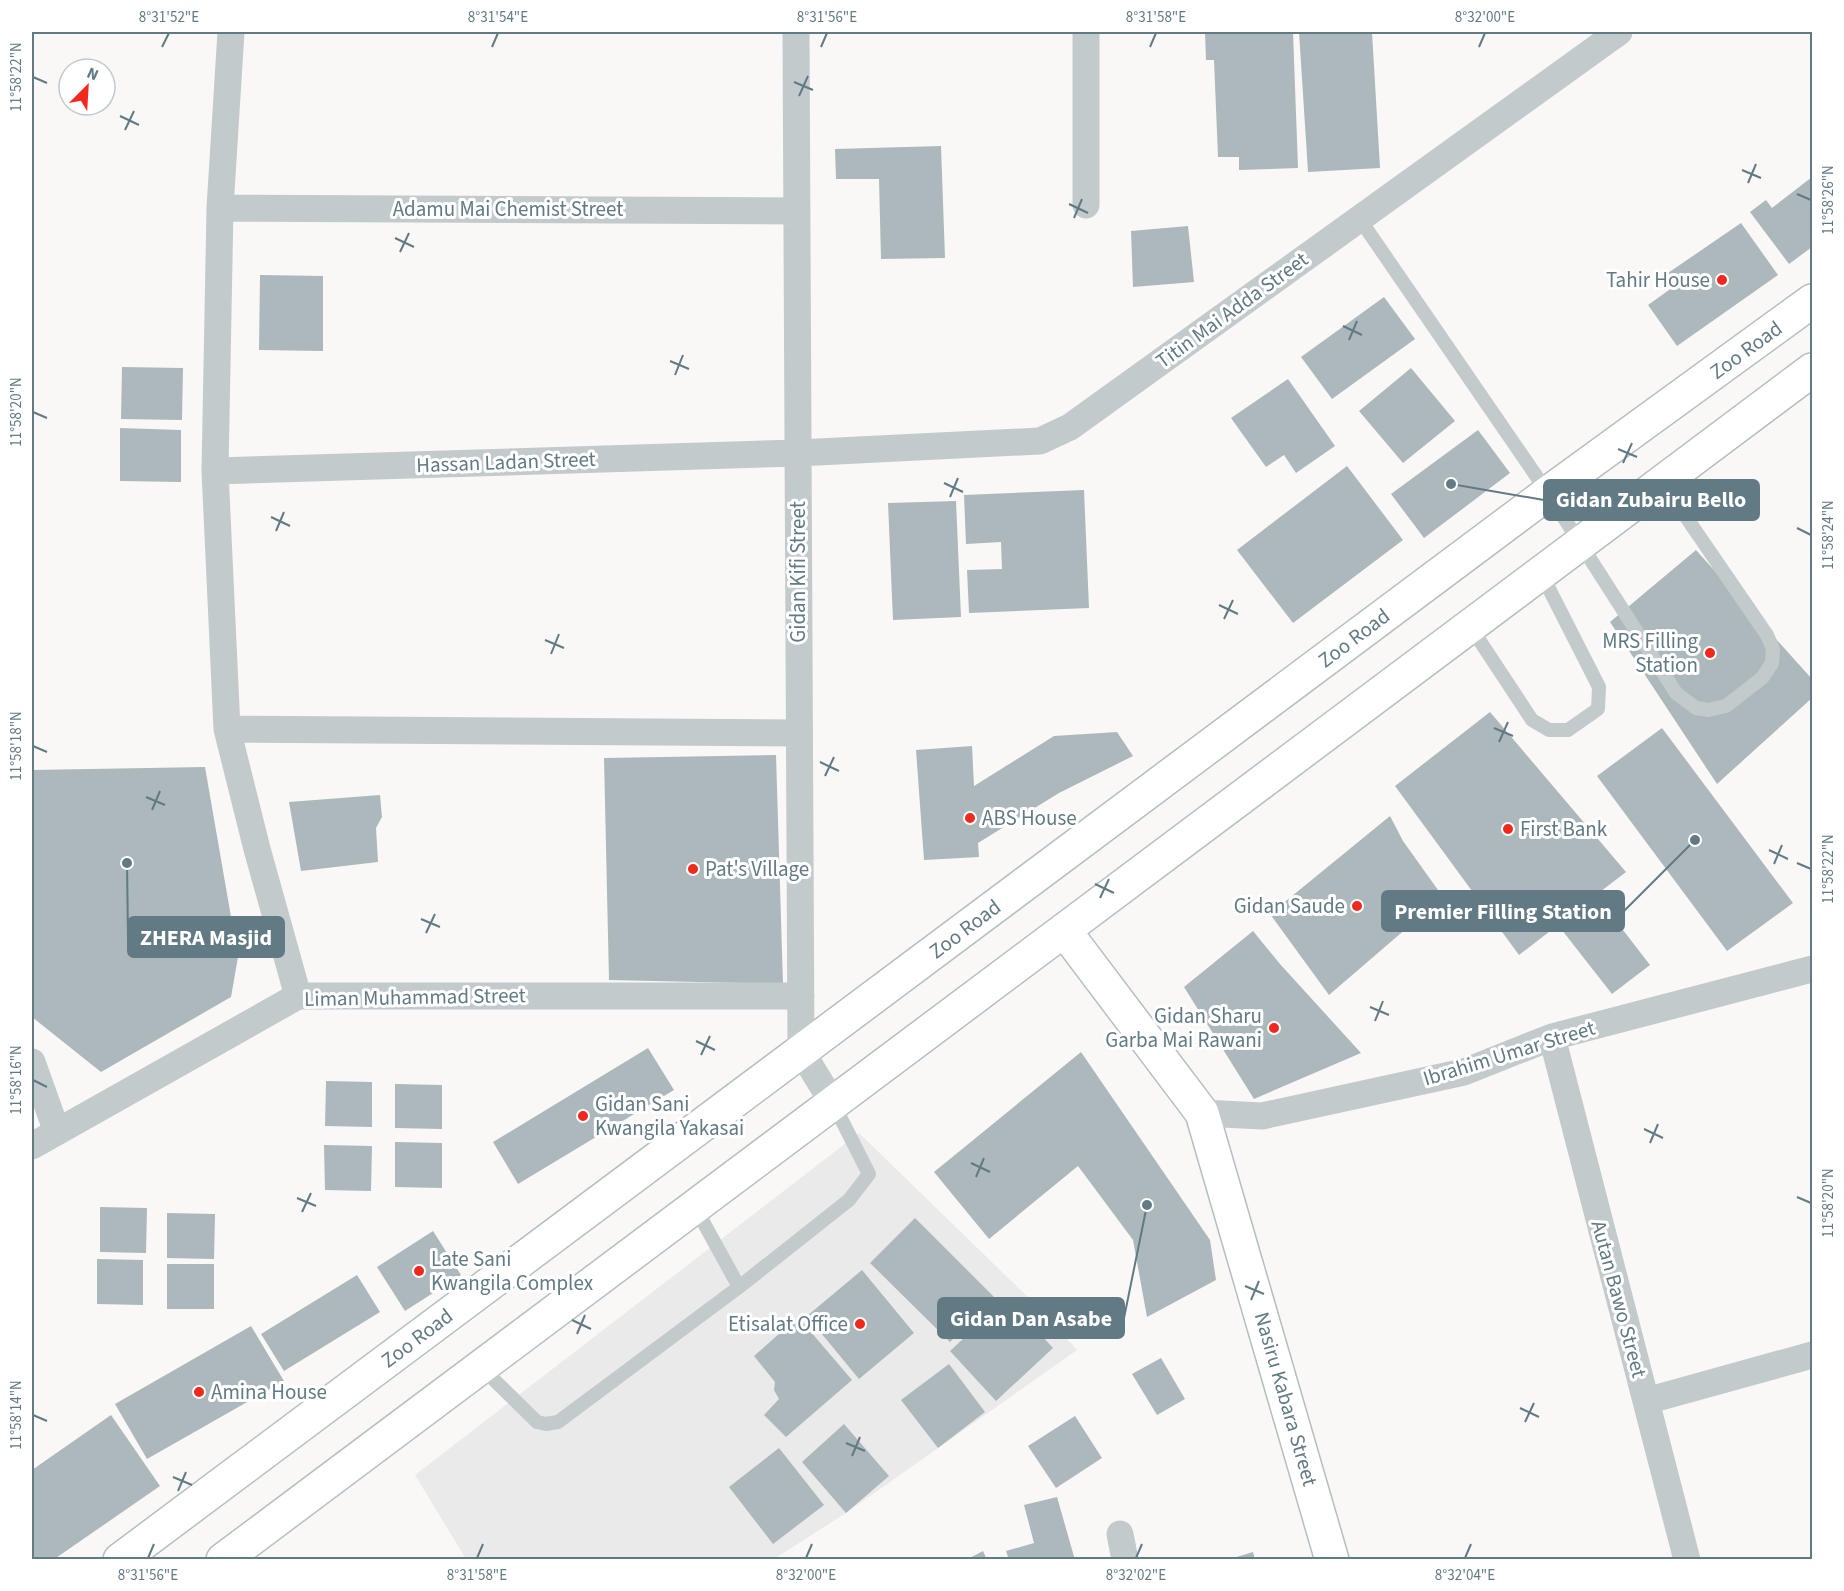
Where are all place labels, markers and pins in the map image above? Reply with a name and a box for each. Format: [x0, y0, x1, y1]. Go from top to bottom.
place label: Tahir House [1606, 265, 1710, 295]
marker: Tahir House [1715, 273, 1729, 287]
callout: Gidan Zubairu Bello [1544, 480, 1759, 520]
place label: MRS Filling Station [1602, 626, 1698, 680]
marker: MRS Filling Station [1703, 646, 1717, 660]
place label: ABS House [982, 803, 1077, 833]
marker: ABS House [963, 811, 977, 825]
place label: First Bank [1520, 814, 1608, 844]
marker: First Bank [1501, 822, 1515, 836]
place label: Pat's Village [705, 854, 809, 884]
marker: Pat's Village [686, 862, 700, 876]
place label: Gidan Saude [1234, 891, 1345, 921]
callout: Premier Filling Station [1382, 891, 1624, 931]
marker: Gidan Saude [1350, 899, 1364, 913]
callout: ZHERA Masjid [128, 917, 284, 957]
place label: Gidan Sharu Garba Mai Rawani [1105, 1001, 1262, 1055]
marker: Gidan Sharu Garba Mai Rawani [1267, 1021, 1281, 1035]
place label: Gidan Sani Kwangila Yakasai [595, 1089, 744, 1143]
marker: Gidan Sani Kwangila Yakasai [576, 1109, 590, 1123]
place label: Late Sani Kwangila Complex [431, 1244, 594, 1298]
marker: Late Sani Kwangila Complex [412, 1264, 426, 1278]
callout: Gidan Dan Asabe [938, 1298, 1124, 1338]
place label: Etisalat Office [728, 1309, 848, 1339]
marker: Etisalat Office [853, 1317, 867, 1331]
place label: Amina House [211, 1377, 327, 1407]
marker: Amina House [192, 1385, 206, 1399]

